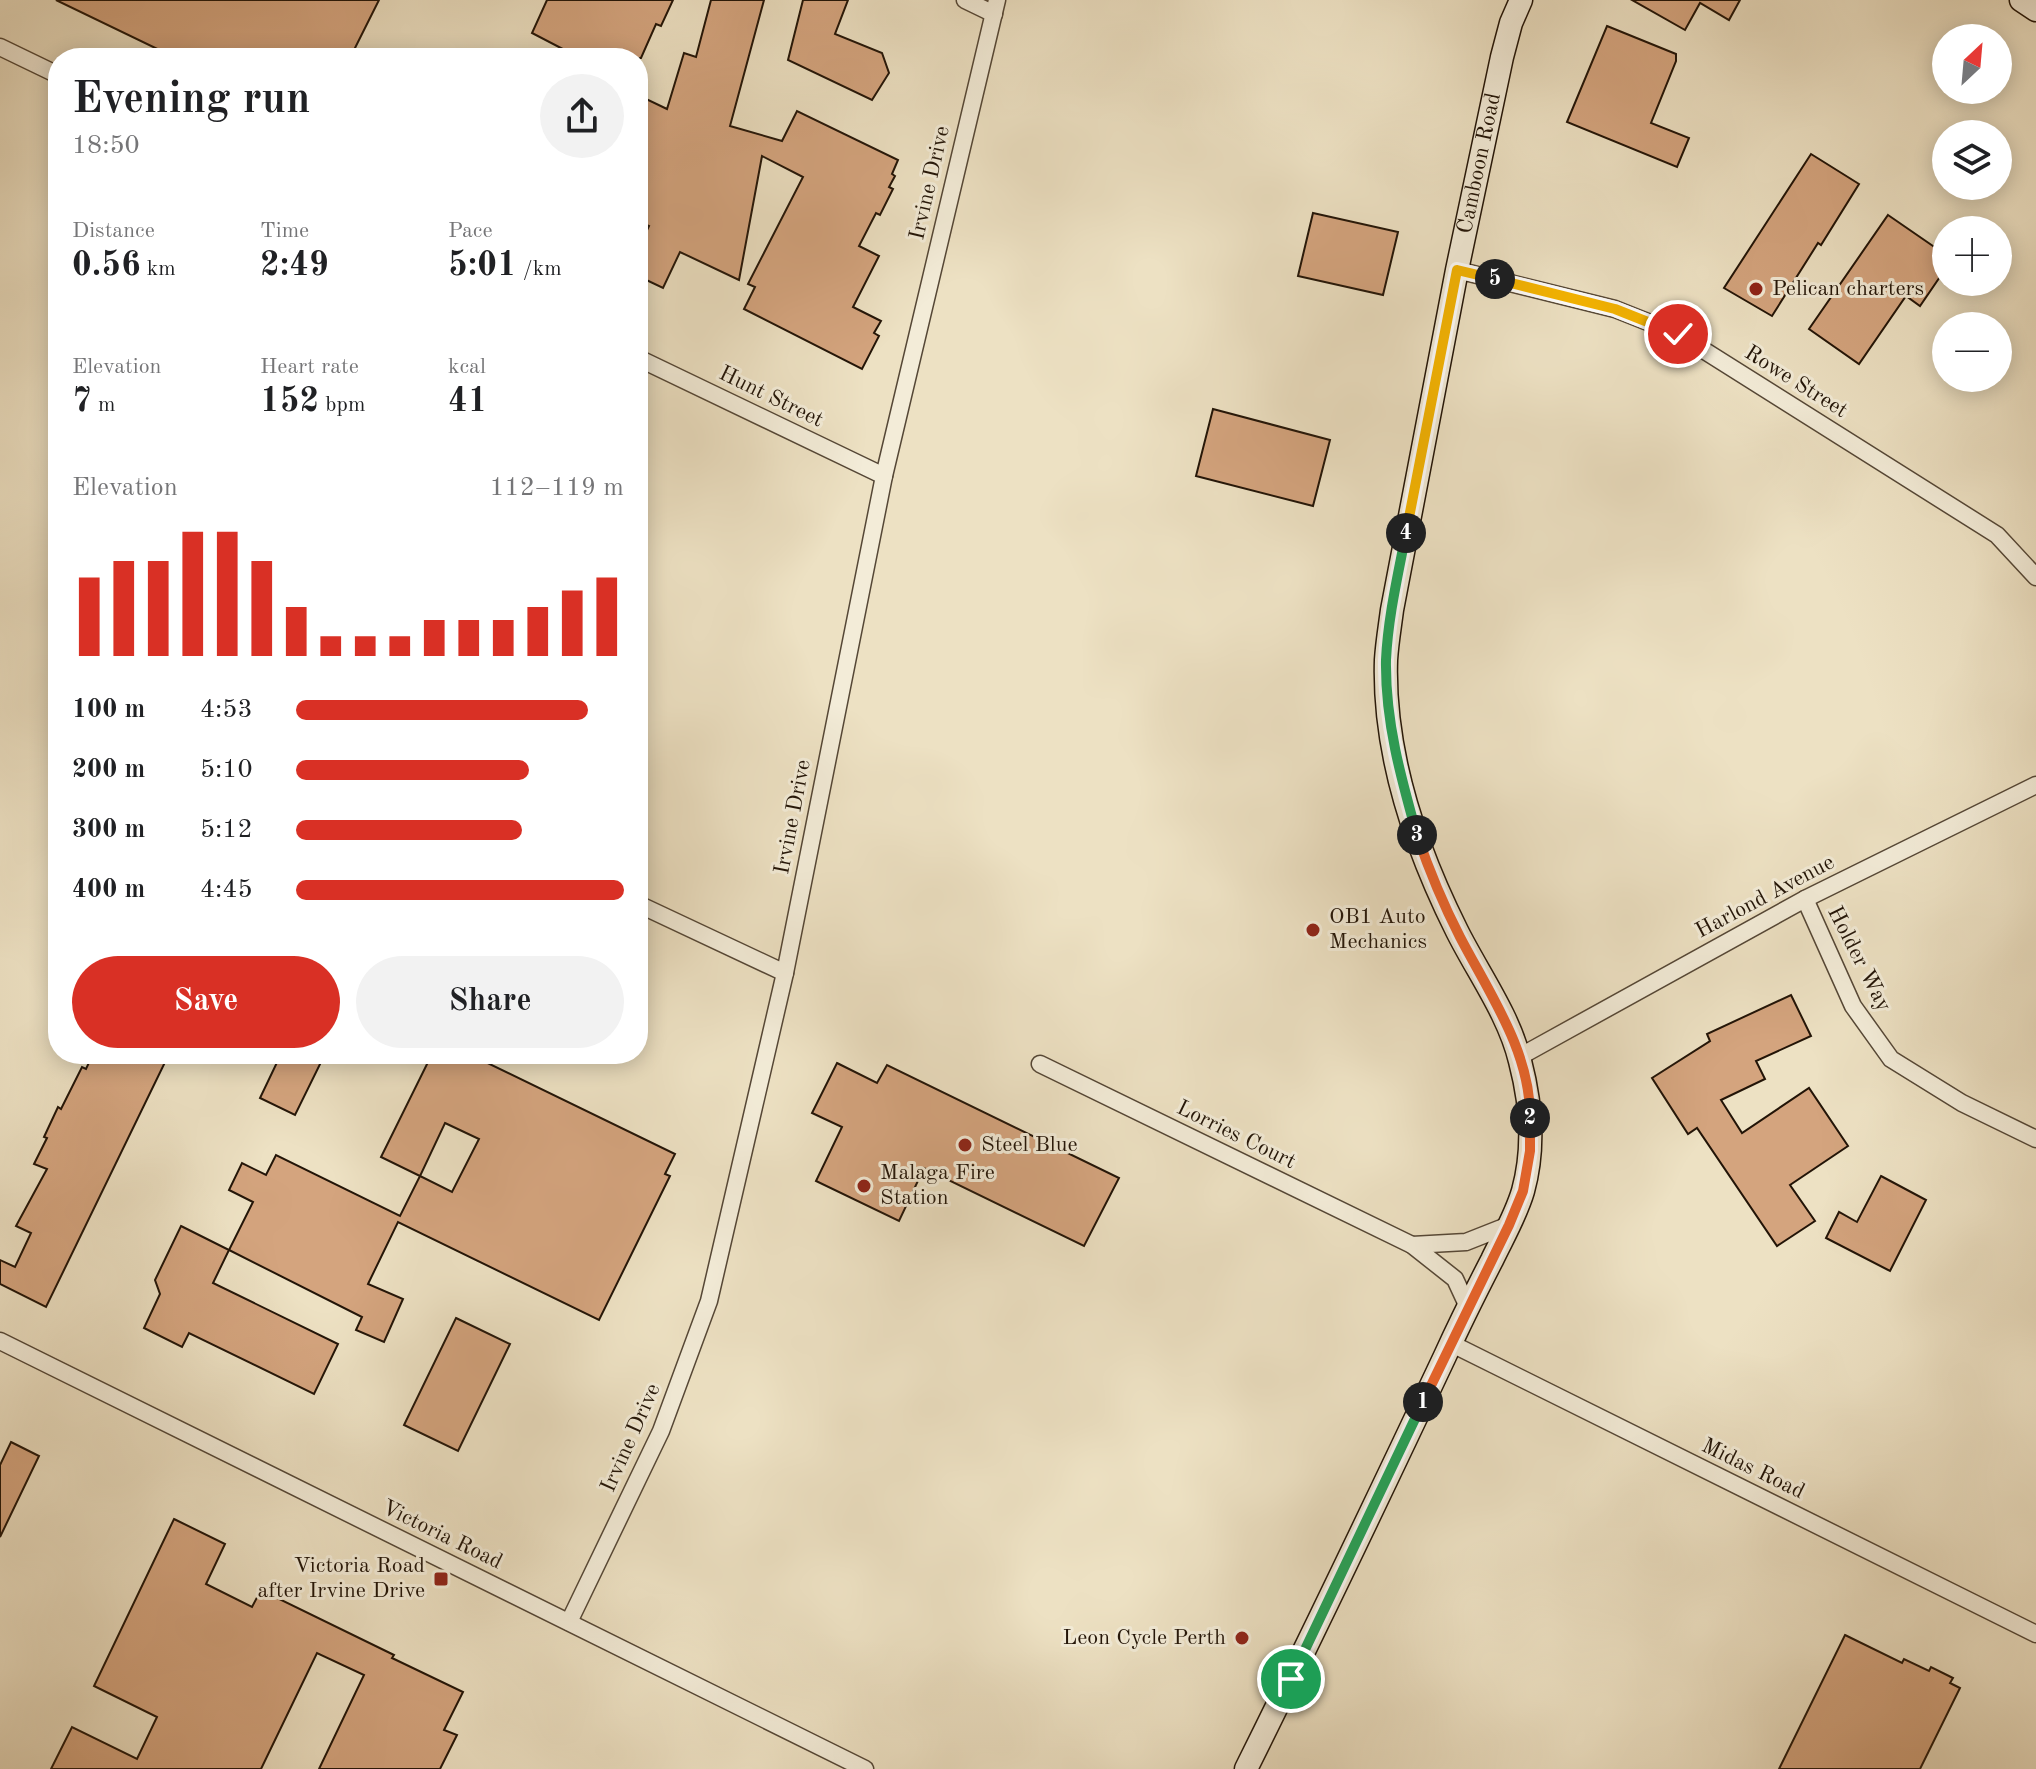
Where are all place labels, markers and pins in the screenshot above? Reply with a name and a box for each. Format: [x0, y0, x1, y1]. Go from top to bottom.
pin: 5 [1475, 259, 1515, 299]
place label: Pelican charters [1772, 278, 1924, 300]
marker: Pelican charters [1747, 280, 1765, 298]
pin [1644, 300, 1712, 368]
pin: 4 [1386, 513, 1426, 553]
pin: 3 [1397, 815, 1437, 855]
place label: OB1 Auto Mechanics [1329, 906, 1427, 953]
marker: OB1 Auto Mechanics [1304, 921, 1322, 939]
pin: 2 [1510, 1098, 1550, 1138]
place label: Steel Blue [981, 1134, 1078, 1156]
marker: Steel Blue [956, 1136, 974, 1154]
place label: Malaga Fire Station [880, 1162, 995, 1209]
marker: Malaga Fire Station [855, 1177, 873, 1195]
pin: 1 [1403, 1382, 1443, 1422]
place label: Victoria Road after Irvine Drive [258, 1555, 425, 1602]
marker: Victoria Road after Irvine Drive [432, 1570, 450, 1588]
place label: Leon Cycle Perth [1062, 1627, 1226, 1649]
marker: Leon Cycle Perth [1233, 1629, 1251, 1647]
pin [1257, 1645, 1325, 1713]

